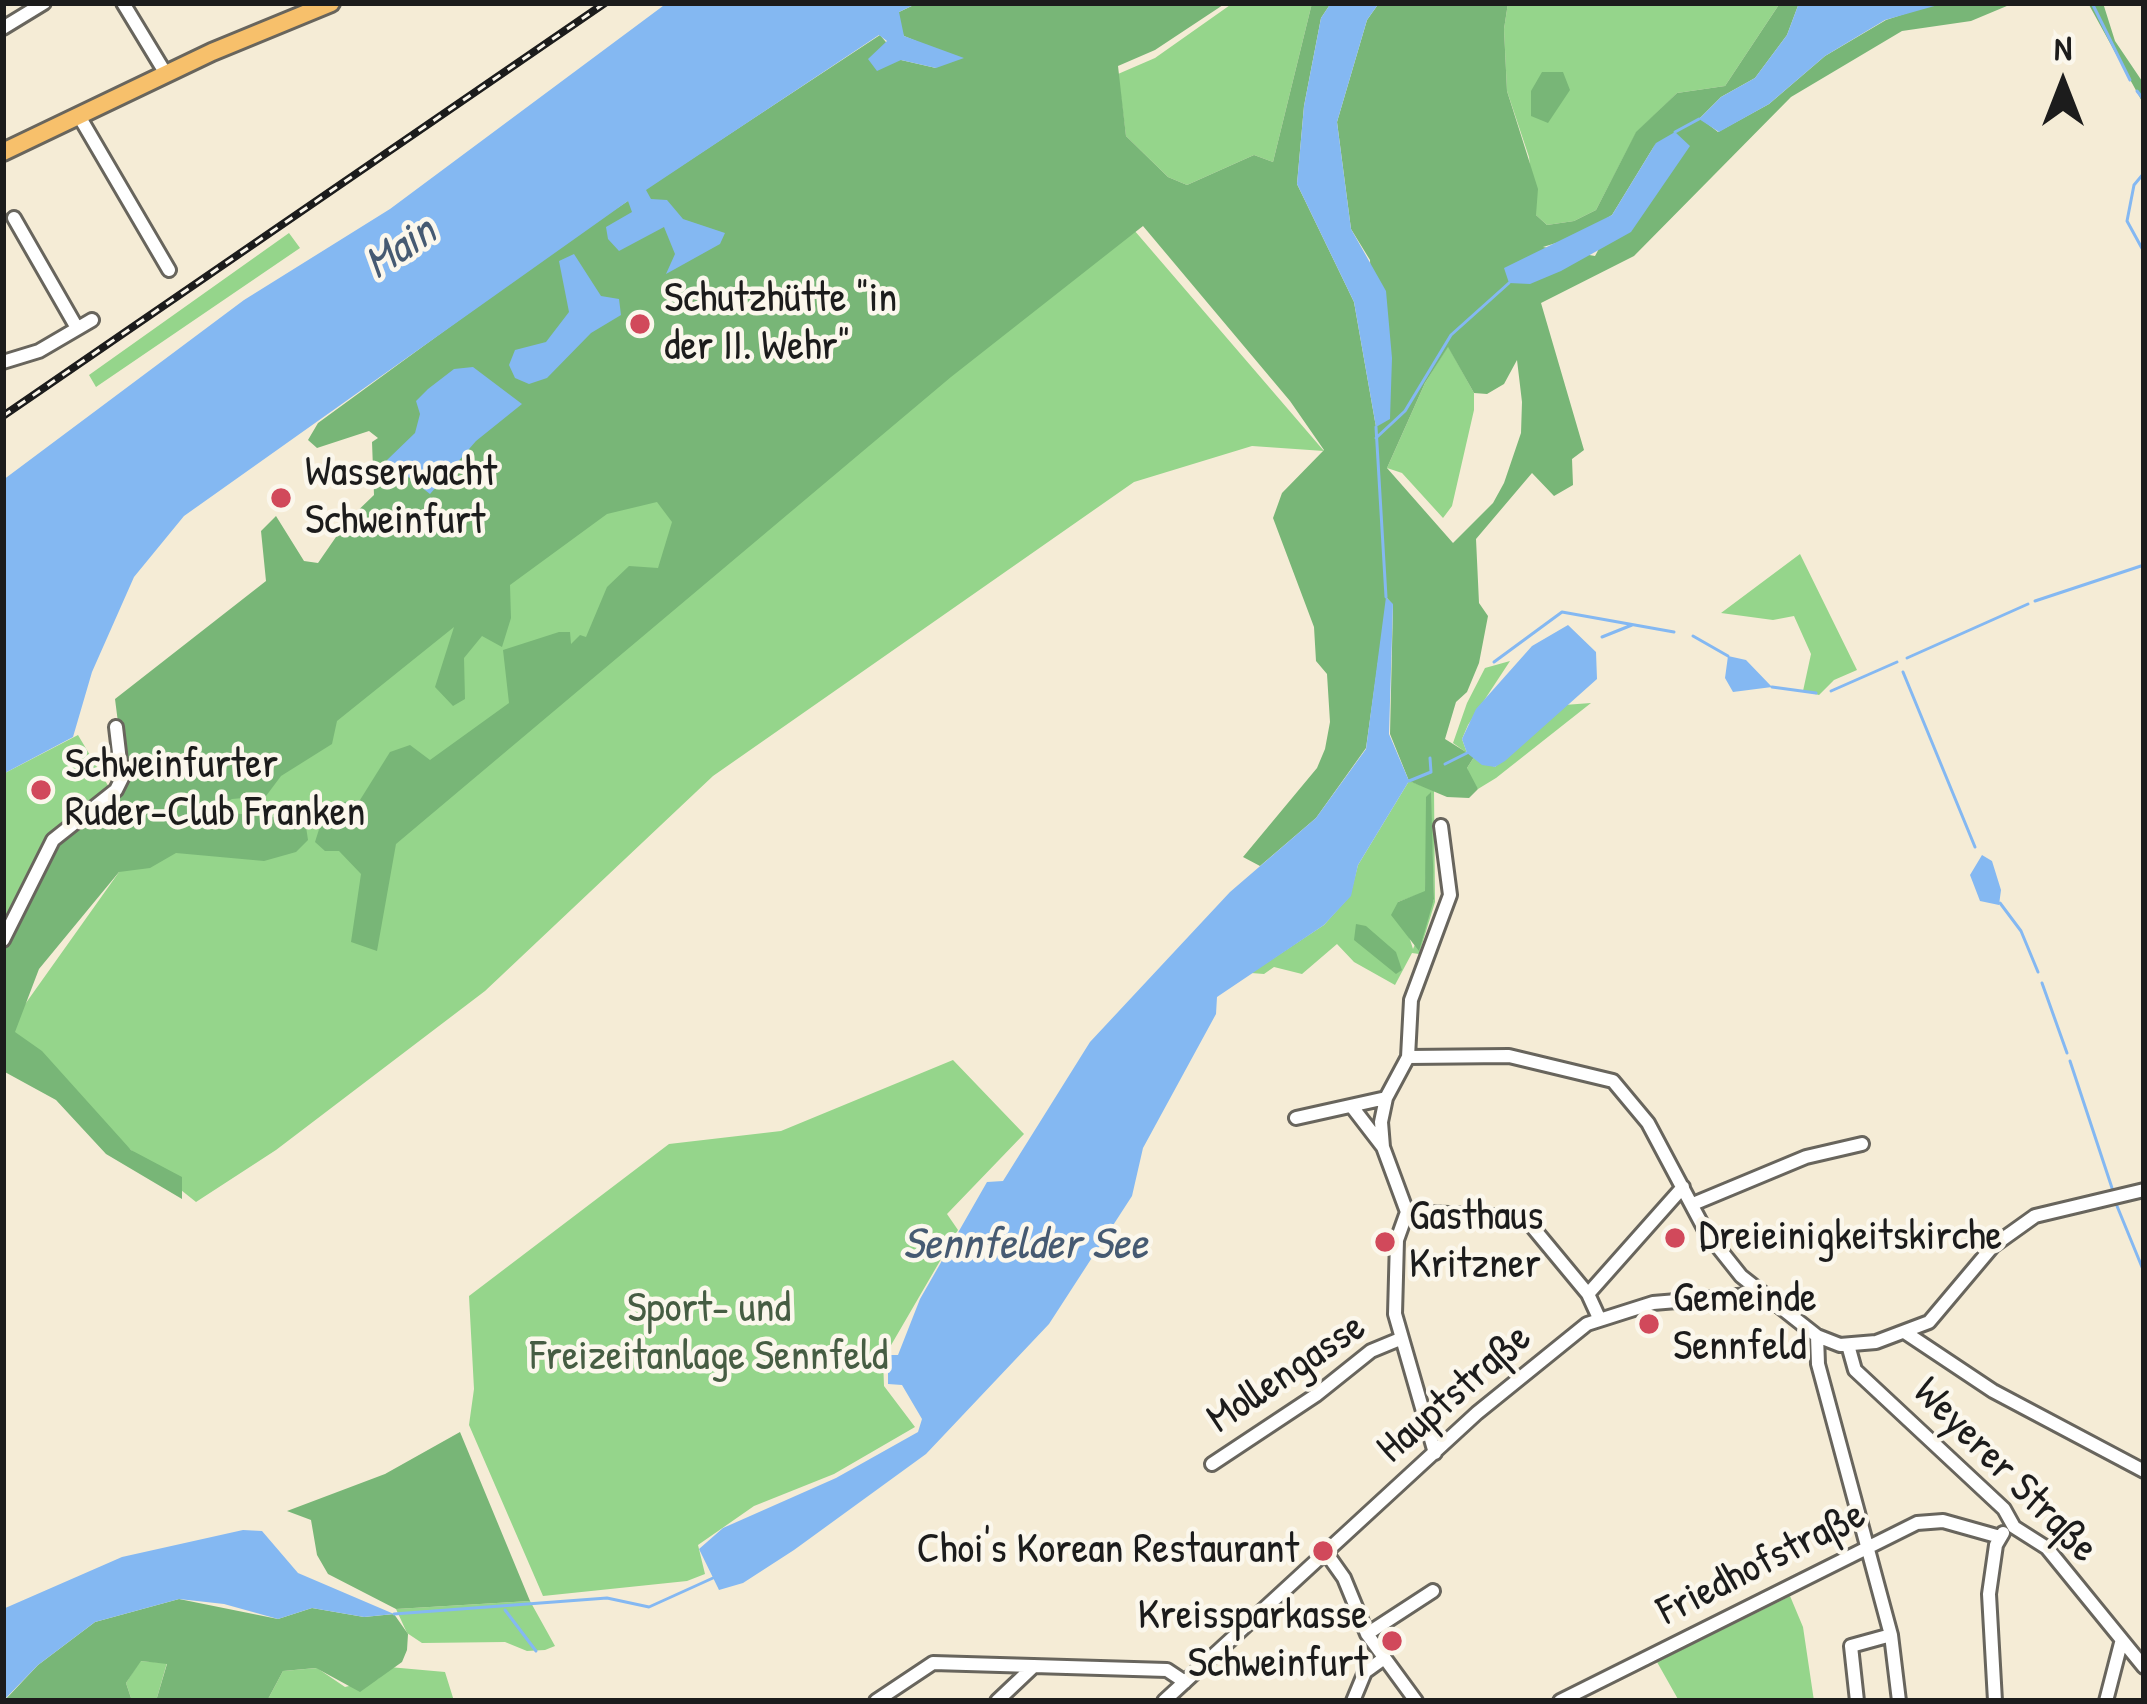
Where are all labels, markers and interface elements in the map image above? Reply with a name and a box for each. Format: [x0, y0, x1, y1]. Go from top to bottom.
north arrow [2003, 24, 2123, 144]
text: N [2054, 26, 2072, 70]
water label: Main [355, 206, 447, 292]
place label: Schutzhütte "in der II. Wehr" [664, 275, 897, 374]
marker: Schutzhütte "in der II. Wehr" [627, 311, 653, 337]
place label: Wasserwacht Schweinfurt [305, 449, 497, 548]
marker: Wasserwacht Schweinfurt [268, 485, 294, 511]
place label: Schweinfurter Ruder-Club Franken [65, 741, 366, 840]
marker: Schweinfurter Ruder-Club Franken [28, 777, 54, 803]
place label: Gasthaus Kritzner [1409, 1193, 1543, 1292]
place label: Dreieinigkeitskirche [1699, 1213, 2002, 1263]
water label: Sennfelder See [903, 1219, 1147, 1273]
marker: Dreieinigkeitskirche [1662, 1225, 1688, 1251]
marker: Gasthaus Kritzner [1372, 1229, 1398, 1255]
place label: Gemeinde Sennfeld [1673, 1275, 1817, 1374]
park label: Sport- und Freizeitanlage Sennfeld [530, 1285, 888, 1384]
street label: Mollengasse [1198, 1303, 1376, 1445]
marker: Gemeinde Sennfeld [1636, 1311, 1662, 1337]
street label: Hauptstraße [1368, 1313, 1542, 1475]
street label: Weyerer Straße [1902, 1368, 2108, 1574]
street label: Friedhofstraße [1650, 1490, 1874, 1638]
place label: Choi's Korean Restaurant [917, 1526, 1299, 1576]
marker: Choi's Korean Restaurant [1310, 1538, 1336, 1564]
place label: Kreissparkasse Schweinfurt [1138, 1592, 1368, 1690]
marker: Kreissparkasse Schweinfurt [1379, 1628, 1405, 1654]

